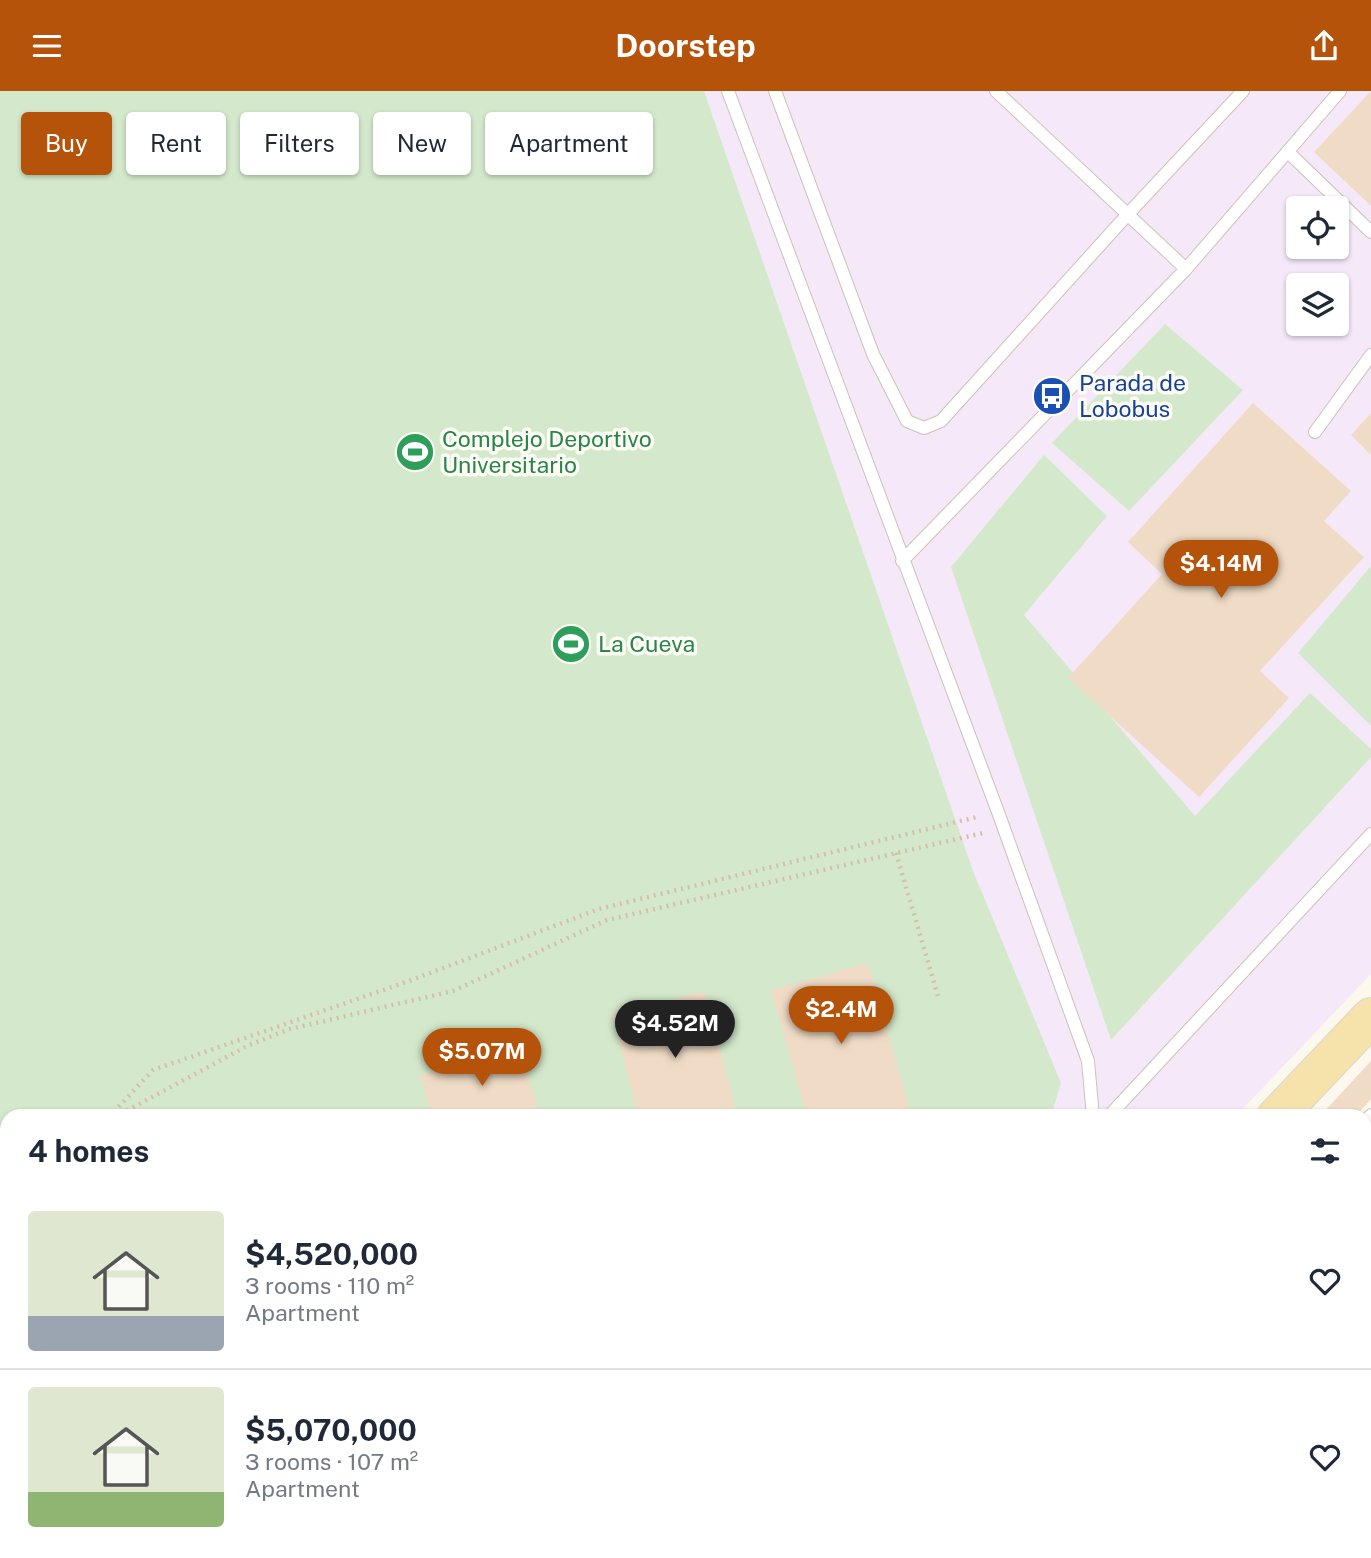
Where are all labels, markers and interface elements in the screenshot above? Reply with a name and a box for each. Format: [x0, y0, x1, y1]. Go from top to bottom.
icon: menu [28, 27, 66, 65]
text: Doorstep [615, 27, 756, 64]
icon: share [1305, 27, 1343, 65]
chip: Buy [21, 112, 112, 175]
chip: Rent [126, 112, 226, 175]
chip: Filters [240, 112, 359, 175]
chip: New [373, 112, 471, 175]
chip: Apartment [485, 112, 653, 175]
map controls [1286, 196, 1349, 336]
button: locate [1286, 196, 1349, 259]
button: layers [1286, 273, 1349, 336]
place label: Parada de Lobobus [1079, 369, 1186, 422]
bus stop icon: Parada de Lobobus [1031, 375, 1073, 417]
place label: Complejo Deportivo Universitario [442, 425, 652, 478]
sports icon: Complejo Deportivo Universitario [394, 431, 436, 473]
pin: $4.14M [1164, 540, 1278, 600]
text: $4.14M [1180, 549, 1262, 576]
sports icon: La Cueva [550, 623, 592, 665]
place label: La Cueva [598, 630, 695, 657]
pin: $2.4M [792, 986, 890, 1046]
text: $2.4M [805, 995, 877, 1022]
pin: $4.52M [618, 1000, 732, 1060]
text: $4.52M [631, 1009, 719, 1036]
pin: $5.07M [425, 1028, 539, 1088]
text: $5.07M [438, 1037, 526, 1064]
icon: filters [1306, 1132, 1344, 1170]
text: 4 homes [28, 1133, 149, 1169]
text: $4,520,000 [245, 1236, 418, 1272]
icon: home [84, 1239, 168, 1323]
icon: heart [1306, 1262, 1344, 1300]
text: 3 rooms · 110 m² [245, 1272, 414, 1299]
text: Apartment [245, 1299, 360, 1326]
text: $5,070,000 [245, 1412, 417, 1448]
icon: home [84, 1415, 168, 1499]
icon: heart [1306, 1438, 1344, 1476]
text: 3 rooms · 107 m² [245, 1448, 418, 1475]
text: Apartment [245, 1475, 360, 1502]

